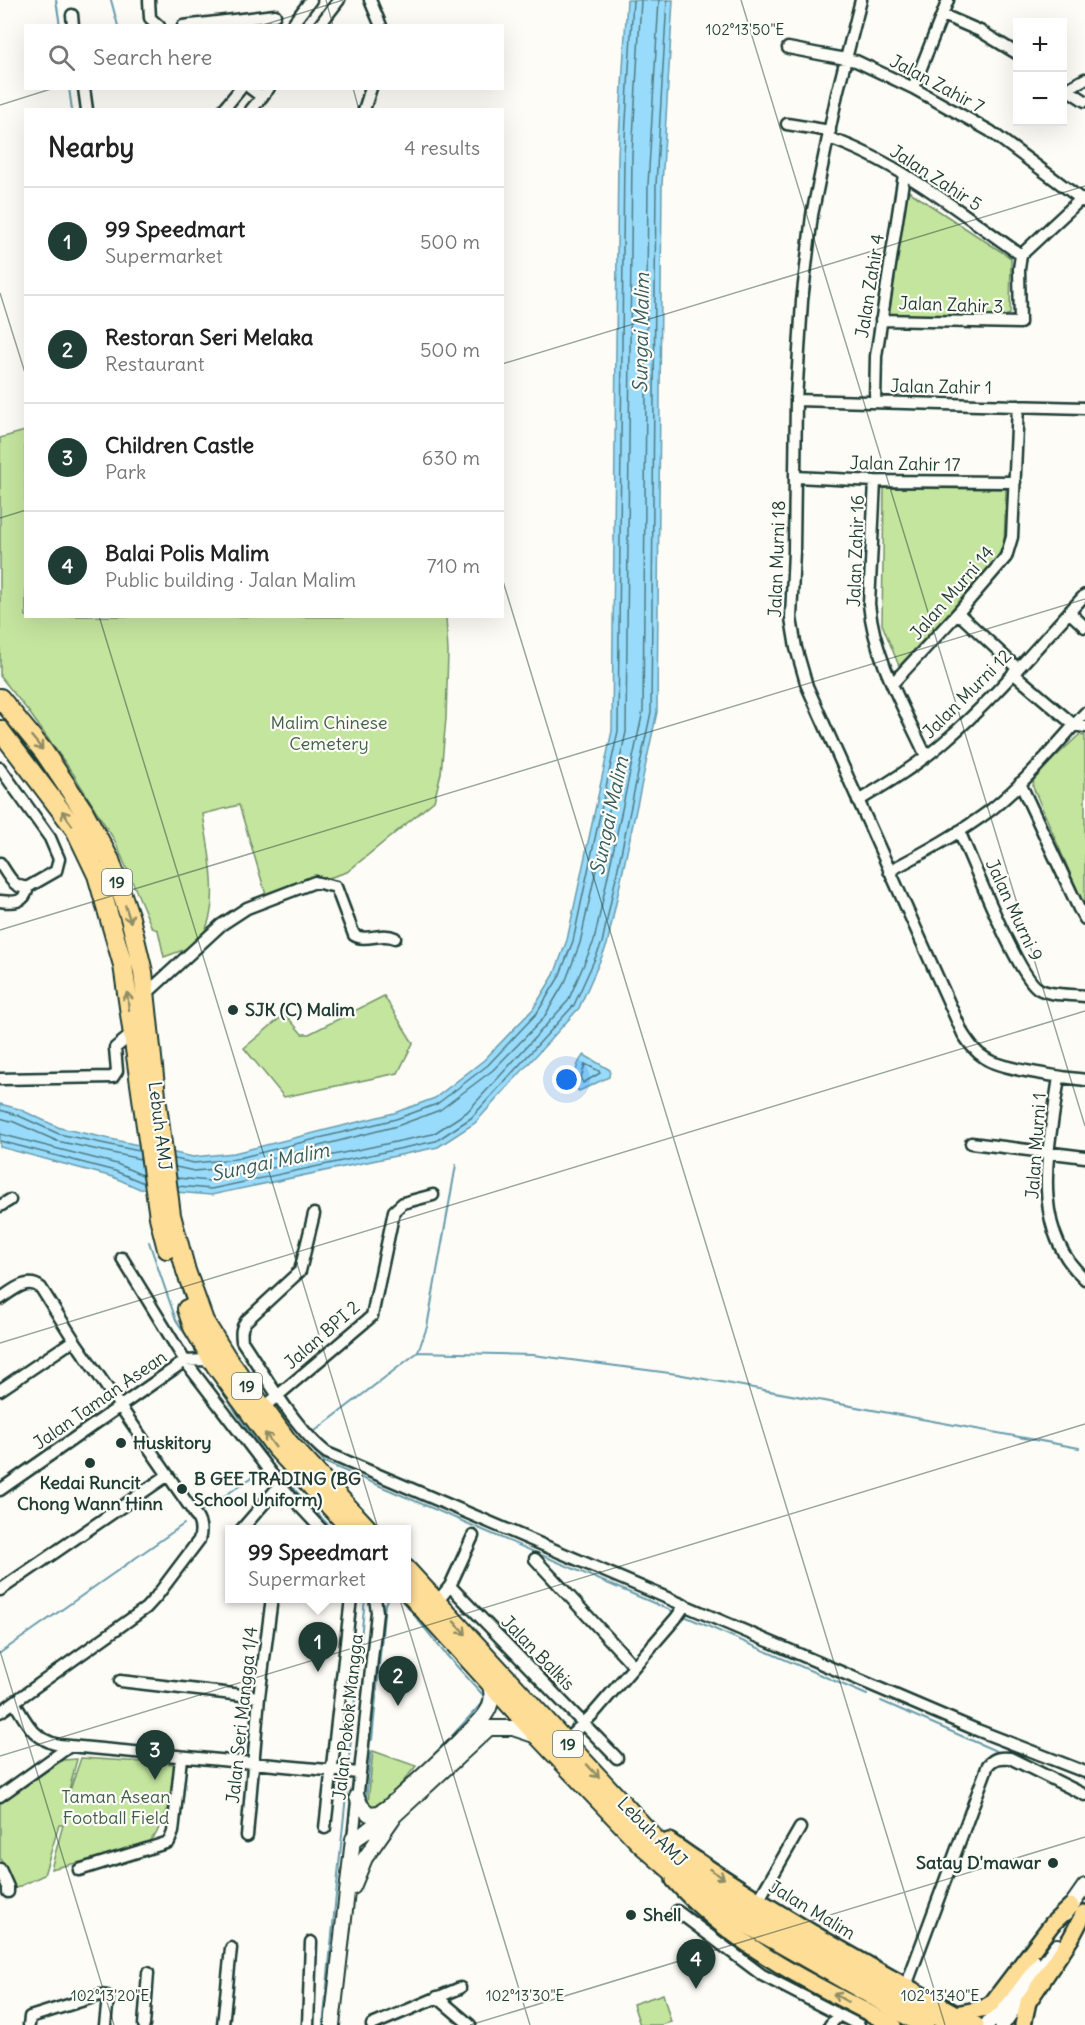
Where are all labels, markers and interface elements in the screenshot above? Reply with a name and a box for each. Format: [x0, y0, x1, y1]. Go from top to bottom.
map controls [1013, 18, 1067, 126]
button: + [1013, 18, 1067, 72]
text: 102°13'50"E [706, 20, 785, 39]
search box [24, 24, 504, 90]
icon: search [45, 41, 78, 74]
text: Search here [93, 43, 212, 71]
street label: Jalan Zahir 7 [886, 49, 988, 118]
button: − [1013, 72, 1067, 126]
text: Nearby [48, 131, 134, 164]
text: 4 results [404, 135, 480, 160]
street label: Jalan Zahir 5 [886, 139, 987, 216]
text: 99 Speedmart [105, 215, 245, 243]
text: 1 [64, 229, 71, 254]
text: 500 m [420, 229, 480, 254]
street label: Jalan Zahir 4 [850, 232, 889, 340]
text: Supermarket [105, 243, 223, 268]
water label: Sungai Malim [627, 272, 654, 393]
street label: Jalan Zahir 3 [898, 291, 1004, 318]
text: Restoran Seri Melaka [105, 323, 313, 351]
text: 2 [62, 337, 73, 362]
text: 500 m [420, 337, 480, 362]
text: Restaurant [105, 351, 204, 376]
street label: Jalan Zahir 1 [890, 374, 992, 399]
text: Children Castle [105, 431, 254, 459]
text: 3 [62, 445, 73, 470]
text: 630 m [422, 445, 480, 470]
street label: Jalan Zahir 17 [850, 451, 961, 476]
text: Park [105, 459, 146, 484]
street label: Jalan Zahir 16 [842, 495, 869, 607]
street label: Jalan Murni 18 [763, 500, 790, 618]
text: Balai Polis Malim [105, 539, 269, 567]
street label: Jalan Murni 14 [905, 541, 999, 644]
text: 4 [62, 553, 73, 578]
text: 710 m [427, 553, 480, 578]
text: Public building · Jalan Malim [105, 567, 356, 592]
street label: Jalan Murni 12 [917, 644, 1016, 743]
park label: Malim Chinese Cemetery [270, 711, 388, 755]
one-way arrow [31, 735, 44, 751]
water label: Sungai Malim [584, 754, 633, 877]
one-way arrow [61, 810, 73, 826]
street label: Jalan Murni 9 [981, 855, 1048, 964]
road number: 19 [102, 869, 132, 895]
one-way arrow [124, 904, 135, 923]
one-way arrow [122, 992, 133, 1011]
place label: SJK (C) Malim [245, 998, 355, 1021]
marker: SJK (C) Malim [226, 1003, 240, 1017]
your location [552, 1065, 581, 1094]
street label: Lebuh AMJ [144, 1080, 177, 1172]
street label: Jalan Murni 1 [1020, 1092, 1051, 1200]
water label: Sungai Malim [209, 1137, 332, 1186]
street label: Jalan BPI 2 [279, 1295, 364, 1374]
street label: Jalan Taman Asean [28, 1345, 171, 1454]
road number: 19 [232, 1373, 262, 1399]
place label: Huskitory [133, 1431, 212, 1454]
one-way arrow [264, 1432, 276, 1448]
marker: Huskitory [114, 1436, 128, 1450]
marker: Kedai Runcit Chong Wann Hinn [83, 1456, 97, 1470]
place label: B GEE TRADING (BG School Uniform) [194, 1467, 361, 1511]
place label: Kedai Runcit Chong Wann Hinn [17, 1471, 164, 1515]
marker: B GEE TRADING (BG School Uniform) [175, 1482, 189, 1496]
popup [225, 1525, 411, 1603]
text: 99 Speedmart [248, 1538, 388, 1566]
text: Supermarket [248, 1566, 366, 1591]
street label: Jalan Balkis [497, 1610, 580, 1695]
one-way arrow [453, 1620, 467, 1635]
pin: 1 [298, 1622, 338, 1672]
street label: Jalan Seri Mangga 1/4 [221, 1625, 262, 1805]
street label: Jalan Pokok Mangga [327, 1633, 368, 1801]
pin: 2 [378, 1656, 418, 1706]
pin: 3 [136, 1730, 174, 1780]
road number: 19 [553, 1731, 583, 1757]
one-way arrow [586, 1763, 600, 1778]
park label: Taman Asean Football Field [61, 1785, 171, 1829]
street label: Lebuh AMJ [613, 1792, 692, 1871]
place label: Satay D'mawar [916, 1851, 1042, 1874]
marker: Satay D'mawar [1046, 1856, 1060, 1870]
one-way arrow [708, 1868, 724, 1880]
street label: Jalan Malim [765, 1875, 860, 1945]
place label: Shell [643, 1903, 681, 1926]
marker: Shell [624, 1908, 638, 1922]
pin: 4 [676, 1940, 716, 1989]
text: 102°13'20"E [71, 1986, 149, 2005]
text: 102°13'30"E [486, 1986, 565, 2005]
text: 102°13'40"E [901, 1986, 979, 2005]
one-way arrow [832, 1992, 850, 2003]

